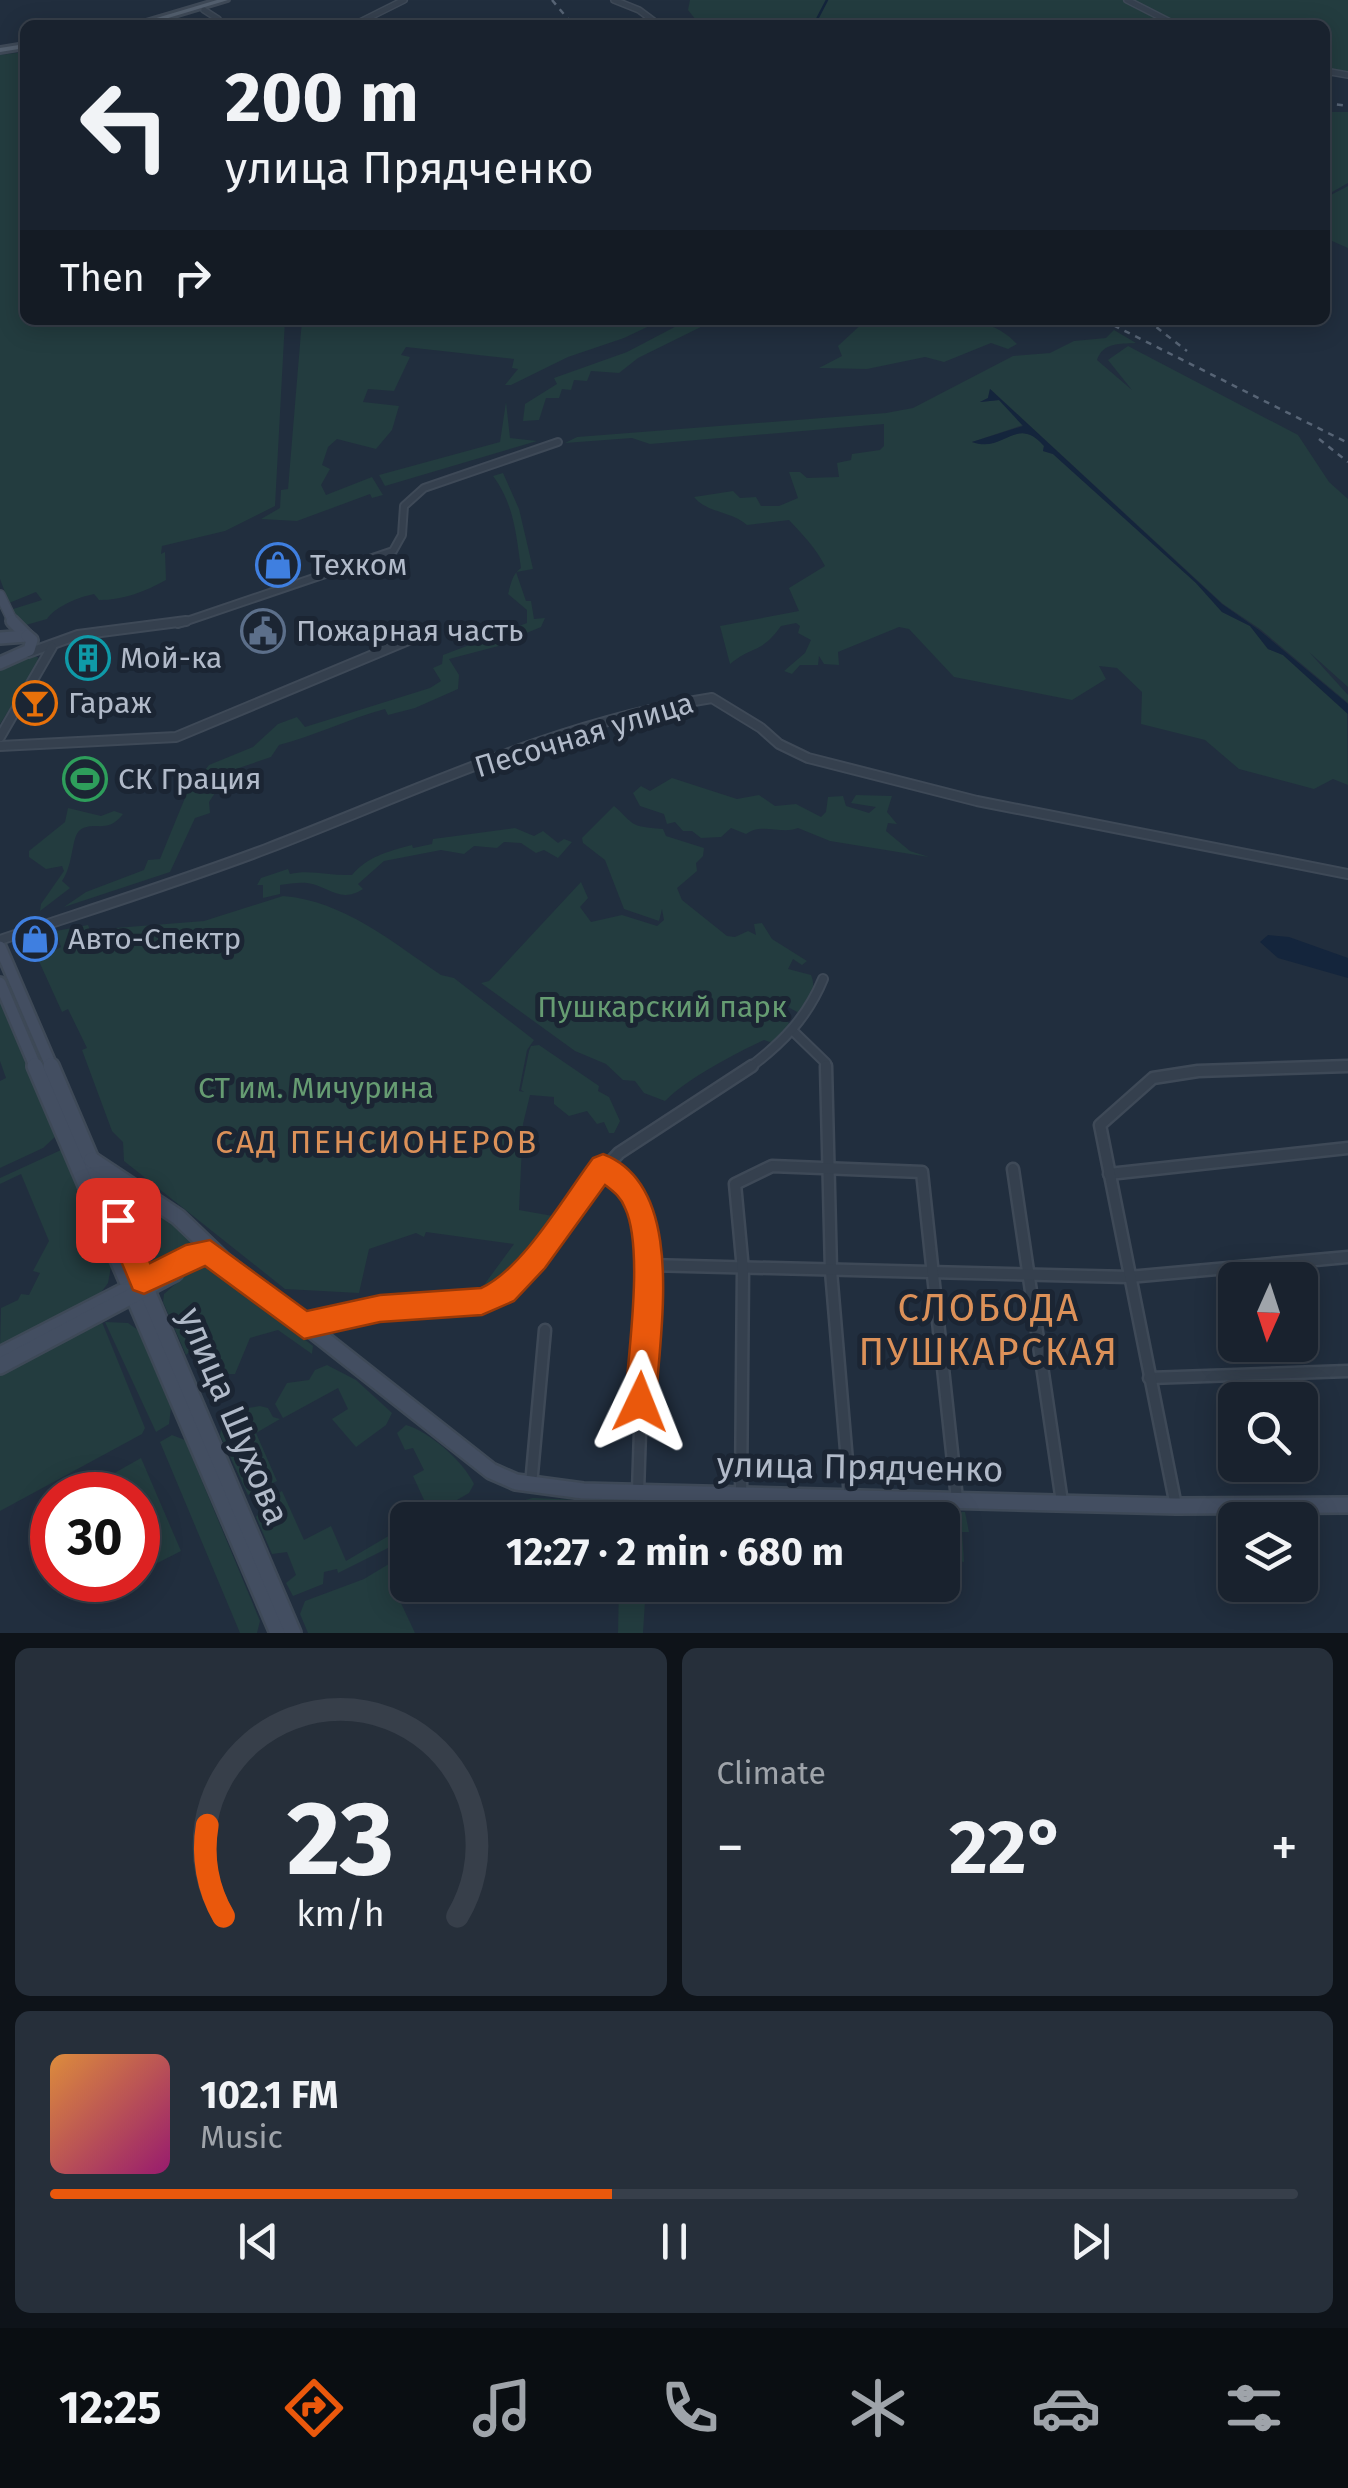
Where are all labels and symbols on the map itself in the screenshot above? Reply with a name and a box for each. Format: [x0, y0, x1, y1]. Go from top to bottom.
shop icon: Техком [255, 542, 301, 588]
place label: Техком [310, 547, 407, 583]
public building icon: Пожарная часть [240, 608, 286, 654]
place label: Пожарная часть [296, 613, 524, 649]
building icon: Мой-ка [65, 635, 111, 681]
place label: Мой-ка [120, 640, 222, 676]
bar icon: Гараж [12, 680, 58, 726]
place label: Гараж [68, 685, 152, 721]
street label: Песочная улица [470, 685, 698, 785]
sports icon: СК Грация [62, 756, 108, 802]
place label: СК Грация [118, 761, 262, 797]
shop icon: Авто-Спектр [12, 916, 58, 962]
place label: Авто-Спектр [68, 921, 241, 957]
park label: Пушкарский парк [537, 989, 787, 1025]
park label: СТ им. Мичурина [198, 1070, 434, 1106]
district label: САД ПЕНСИОНЕРОВ [215, 1123, 539, 1161]
pin [76, 1178, 161, 1263]
north arrow [1218, 1262, 1318, 1362]
district label: СЛОБОДА ПУШКАРСКАЯ [858, 1285, 1120, 1375]
street label: улица Шухова [169, 1301, 299, 1531]
position arrow [588, 1350, 692, 1454]
street label: улица Прядченко [716, 1444, 1004, 1490]
speed limit sign: 30 [30, 1472, 160, 1602]

